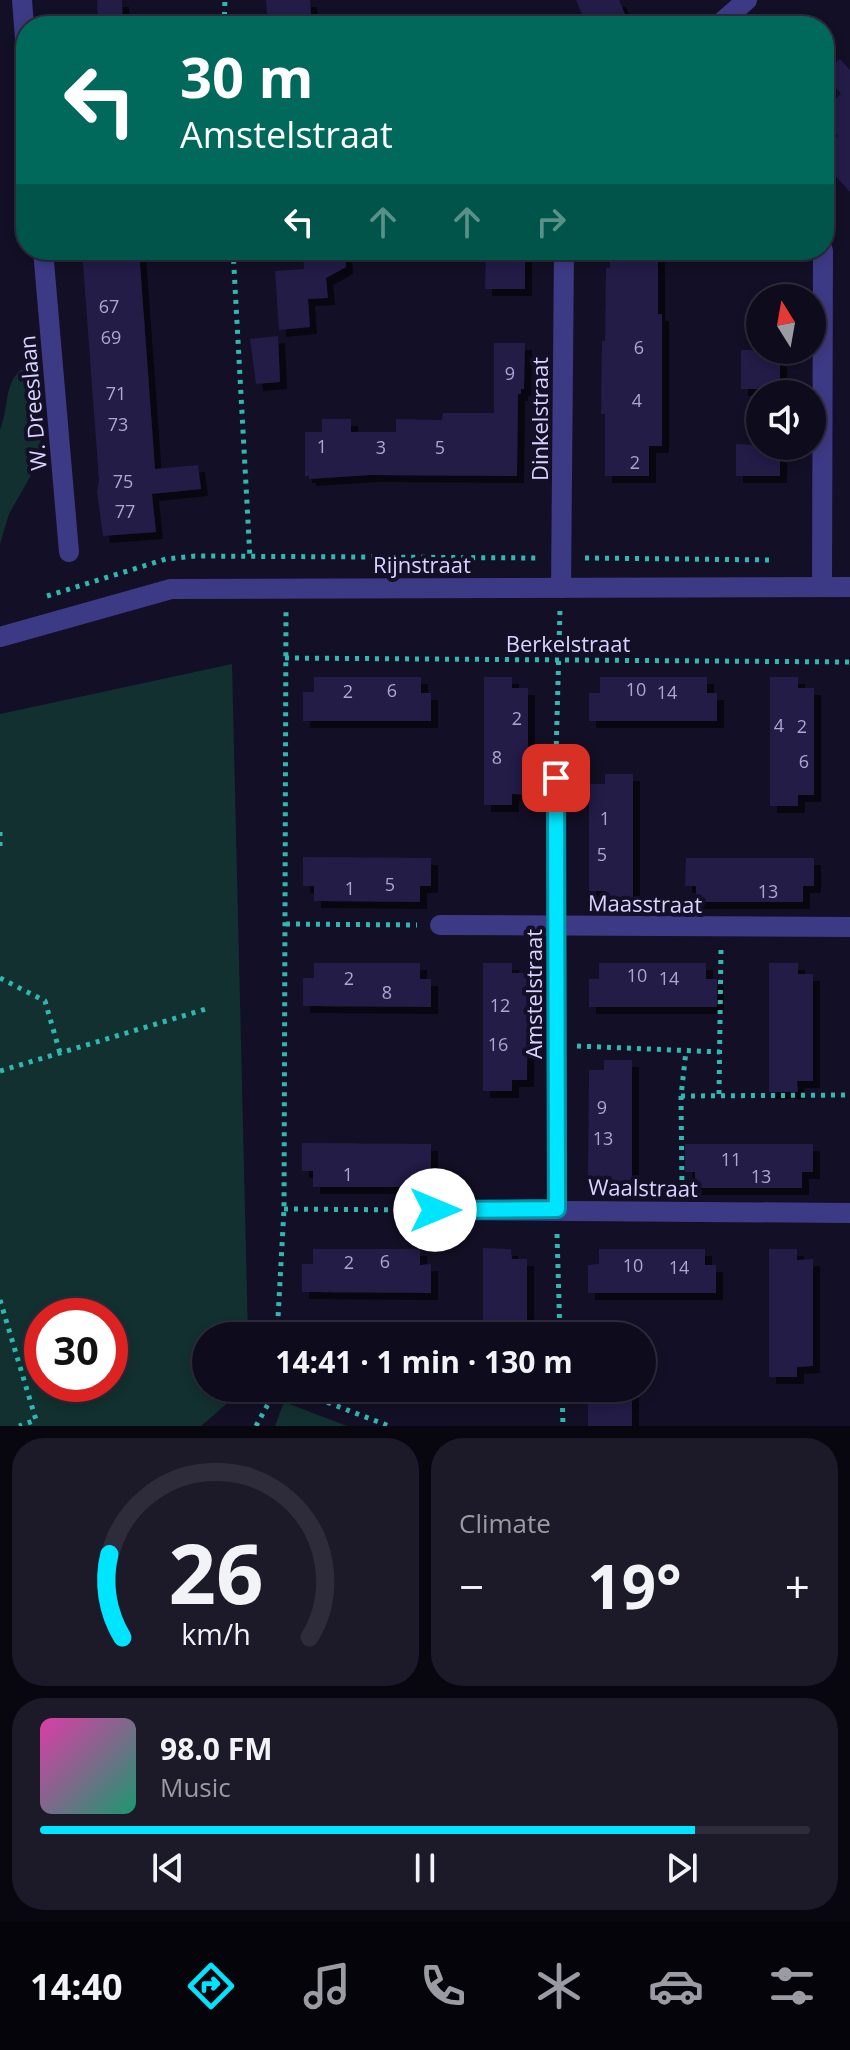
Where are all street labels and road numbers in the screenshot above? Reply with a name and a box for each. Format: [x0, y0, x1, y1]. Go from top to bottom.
street label: W. Dreeslaan [11, 334, 53, 472]
street label: Dinkelstraat [524, 357, 554, 481]
street label: Rijnstraat [373, 549, 471, 579]
street label: Berkelstraat [506, 628, 630, 658]
street label: Maasstraat [588, 887, 703, 919]
street label: Amstelstraat [518, 929, 548, 1059]
street label: Waalstraat [588, 1171, 698, 1203]

